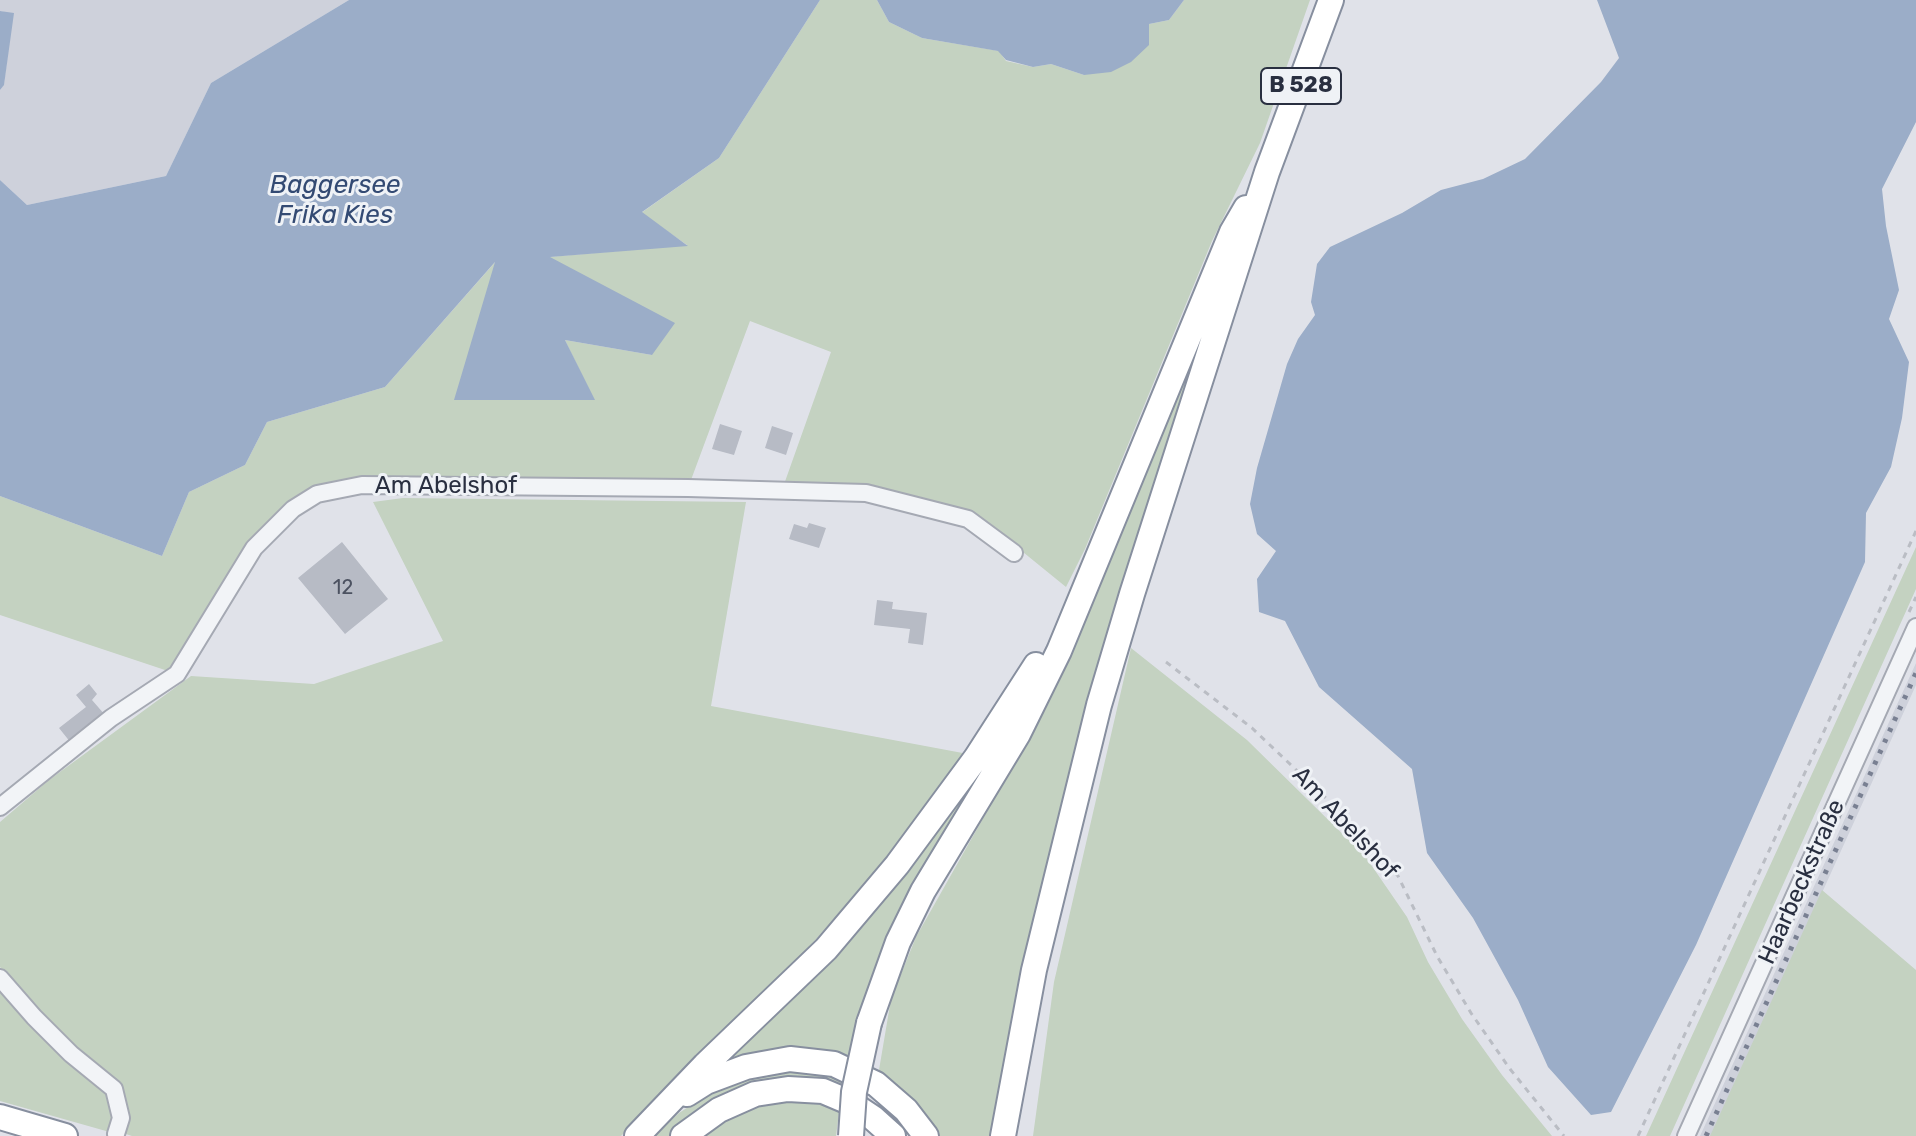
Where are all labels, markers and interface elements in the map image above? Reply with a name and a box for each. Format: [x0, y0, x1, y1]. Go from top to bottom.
road number: B 528 [1261, 68, 1341, 104]
water label: Baggersee Frika Kies [270, 169, 400, 230]
street label: Am Abelshof [375, 472, 517, 500]
house number: 12 [333, 576, 353, 600]
street label: Am Abelshof [1286, 761, 1404, 885]
street label: Haarbeckstraße [1753, 795, 1851, 969]

